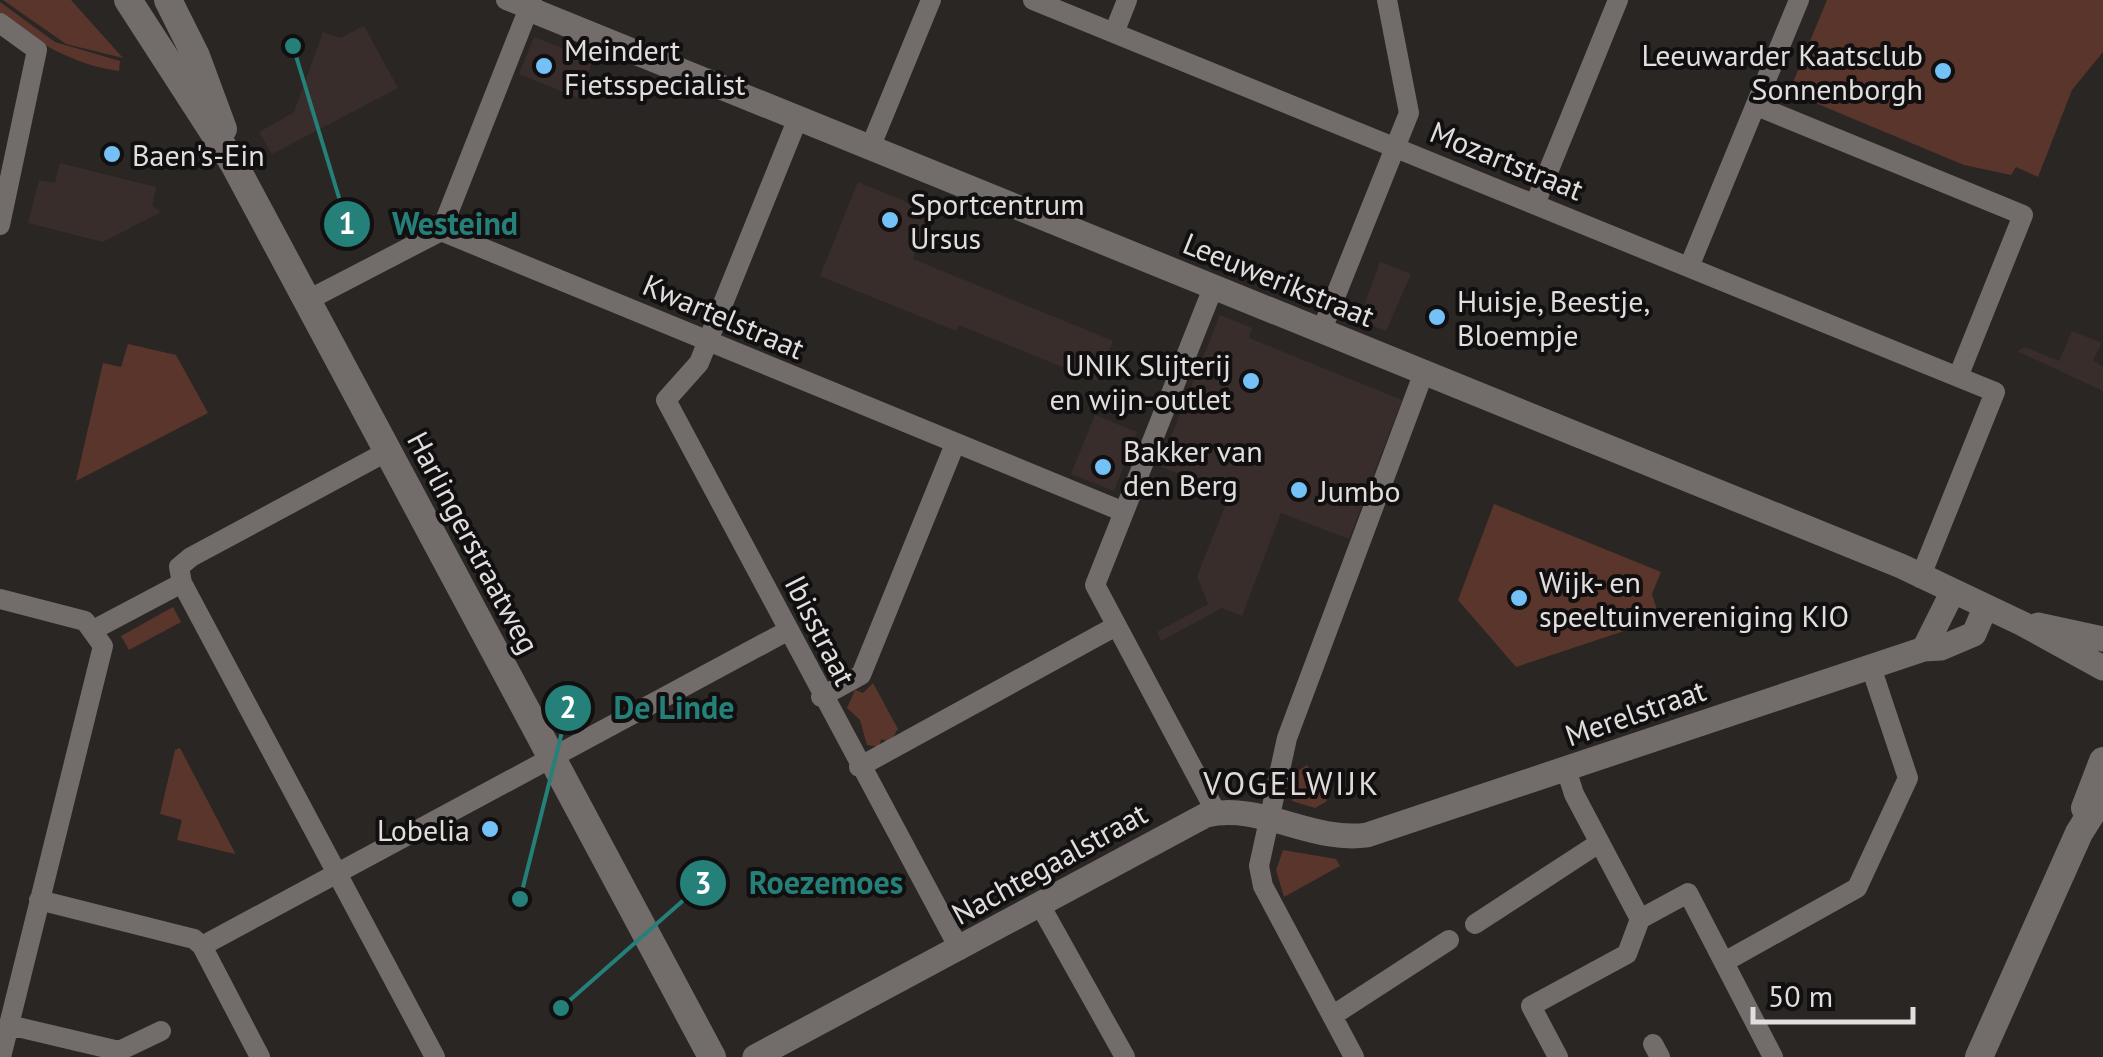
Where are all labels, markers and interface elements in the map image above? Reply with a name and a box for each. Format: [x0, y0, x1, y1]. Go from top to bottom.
place label: Meindert Fietsspecialist [564, 30, 745, 103]
place label: Leeuwarder Kaatsclub Sonnenborgh [1642, 35, 1923, 108]
marker: Meindert Fietsspecialist [533, 55, 555, 77]
marker: Leeuwarder Kaatsclub Sonnenborgh [1932, 60, 1954, 82]
street label: Mozartstraat [1425, 112, 1589, 208]
place label: Baen's-Ein [132, 135, 265, 174]
marker: Baen's-Ein [101, 143, 123, 165]
place label: Sportcentrum Ursus [910, 184, 1085, 257]
callout: Westeind [322, 193, 538, 255]
text: Westeind [392, 202, 518, 244]
text: 1 [338, 203, 356, 242]
marker: Sportcentrum Ursus [879, 209, 901, 231]
street label: Leeuwerikstraat [1178, 223, 1380, 335]
street label: Kwartelstraat [637, 265, 811, 367]
place label: Huisje, Beestje, Bloempje [1457, 281, 1650, 354]
marker: Huisje, Beestje, Bloempje [1426, 306, 1448, 328]
place label: UNIK Slijterij en wijn-outlet [1049, 345, 1231, 418]
marker: UNIK Slijterij en wijn-outlet [1240, 370, 1262, 392]
street label: Harlingerstraatweg [399, 424, 549, 660]
place label: Bakker van den Berg [1123, 431, 1263, 504]
marker: Bakker van den Berg [1092, 456, 1114, 478]
place label: Jumbo [1317, 471, 1401, 510]
marker: Jumbo [1288, 479, 1310, 501]
place label: Wijk- en speeltuinvereniging KIO [1539, 562, 1849, 635]
street label: Ibisstraat [777, 568, 865, 692]
marker: Wijk- en speeltuinvereniging KIO [1508, 587, 1530, 609]
street label: Merelstraat [1560, 670, 1710, 754]
callout: De Linde [543, 677, 754, 739]
text: De Linde [613, 686, 735, 728]
text: 2 [559, 687, 577, 726]
district label: VOGELWIJK [1202, 762, 1381, 804]
street label: Nachtegaalstraat [945, 793, 1153, 933]
place label: Lobelia [377, 810, 470, 849]
marker: Lobelia [479, 818, 501, 840]
callout: Roezemoes [678, 852, 923, 914]
text: Roezemoes [749, 861, 903, 903]
text: 3 [694, 863, 712, 902]
scale bar [1753, 962, 1913, 1024]
text: 50 m [1768, 976, 1833, 1015]

